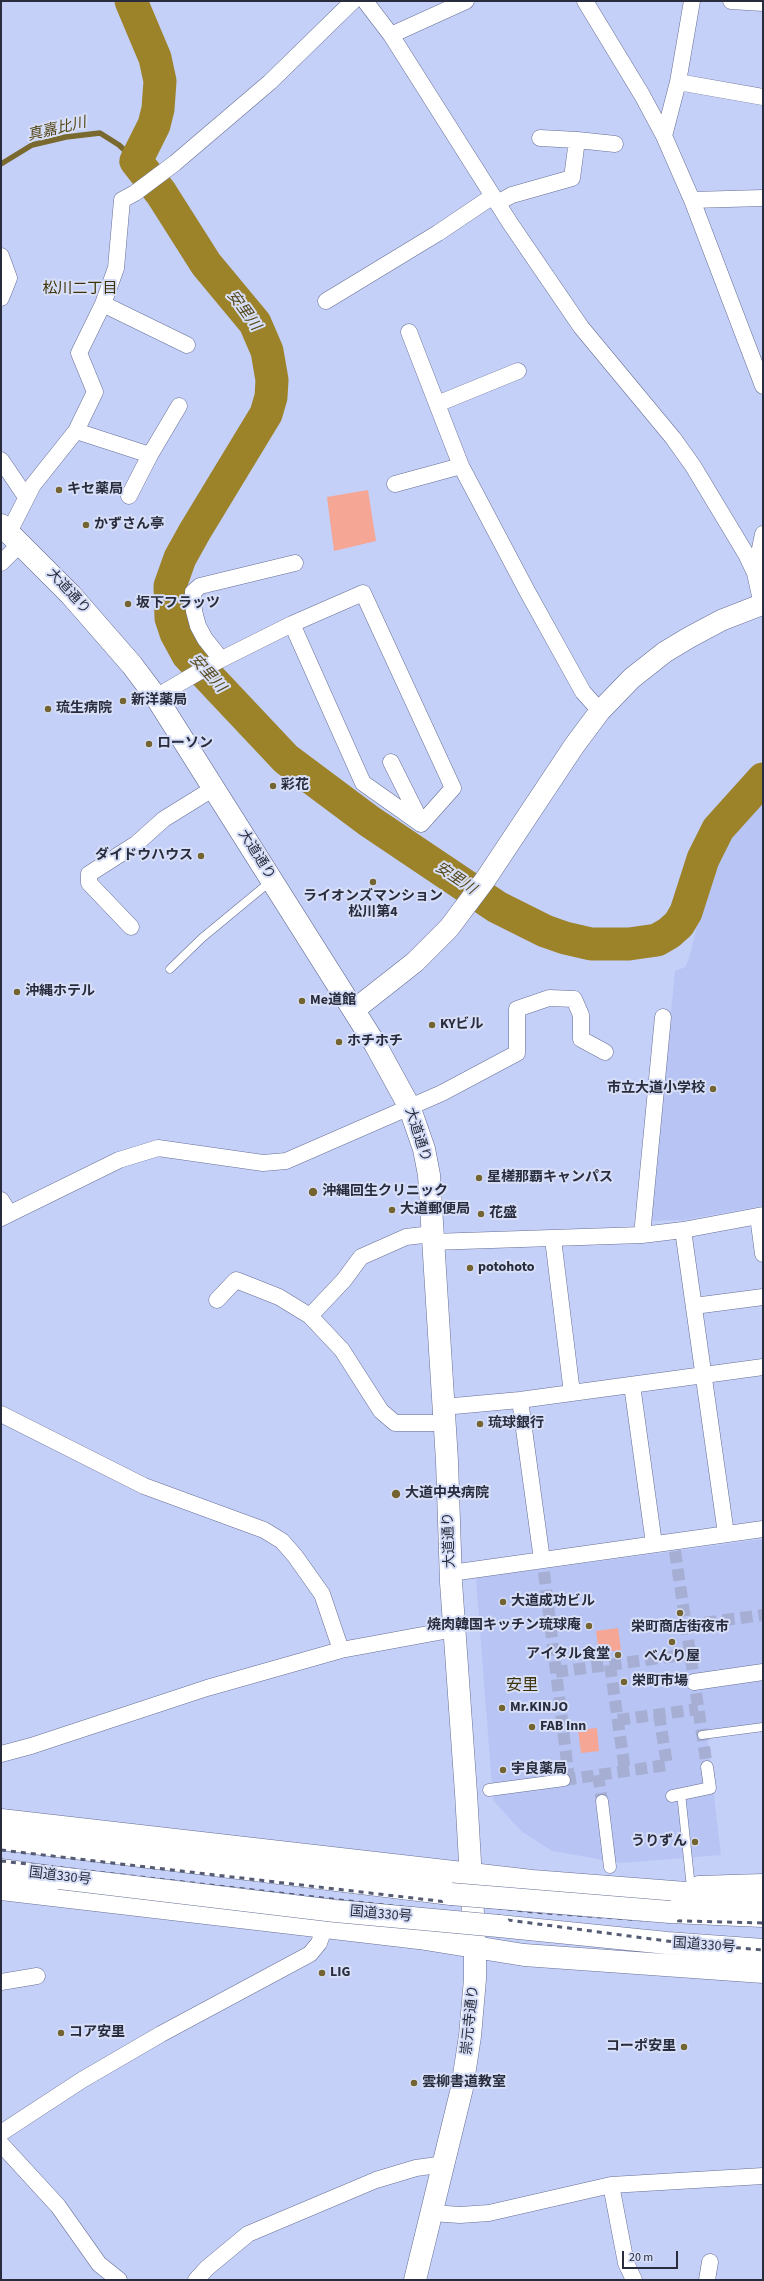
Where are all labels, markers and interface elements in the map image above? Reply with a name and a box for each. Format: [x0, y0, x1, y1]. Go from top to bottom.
water label: 真嘉比川 [26, 114, 88, 146]
district label: 松川二丁目 [43, 281, 117, 299]
water label: 安里川 [222, 288, 264, 334]
place label: キセ薬局 [67, 482, 123, 498]
marker: キセ薬局 [54, 485, 64, 495]
place label: かずさん亭 [94, 517, 164, 533]
marker: かずさん亭 [81, 520, 91, 530]
street label: 大道通り [43, 566, 93, 618]
place label: 坂下フラッツ [136, 596, 220, 612]
marker: 坂下フラッツ [123, 599, 133, 609]
water label: 安里川 [185, 651, 229, 697]
place label: 新洋薬局 [131, 693, 187, 709]
marker: 新洋薬局 [118, 696, 128, 706]
place label: 琉生病院 [56, 701, 112, 717]
marker: 琉生病院 [43, 704, 53, 714]
place label: ローソン [157, 736, 213, 752]
marker: ローソン [144, 739, 154, 749]
place label: 彩花 [281, 778, 309, 794]
marker: 彩花 [268, 781, 278, 791]
street label: 大道通り [234, 827, 278, 883]
place label: ダイドウハウス [95, 848, 193, 864]
marker: ダイドウハウス [196, 851, 206, 861]
water label: 安里川 [431, 859, 479, 899]
marker: ライオンズマンション 松川第4 [368, 877, 378, 887]
place label: ライオンズマンション 松川第4 [303, 889, 443, 922]
place label: 沖縄ホテル [25, 984, 95, 1000]
marker: 沖縄ホテル [12, 987, 22, 997]
place label: Me道館 [310, 993, 356, 1009]
marker: Me道館 [297, 996, 307, 1006]
place label: KYビル [440, 1017, 484, 1033]
marker: KYビル [427, 1020, 437, 1030]
place label: ホチホチ [347, 1034, 403, 1050]
marker: ホチホチ [334, 1037, 344, 1047]
place label: 市立大道小学校 [607, 1081, 705, 1097]
marker: 市立大道小学校 [708, 1084, 718, 1094]
street label: 大道通り [400, 1106, 434, 1164]
place label: 星槎那覇キャンパス [487, 1170, 613, 1186]
marker: 星槎那覇キャンパス [474, 1173, 484, 1183]
place label: 沖縄回生クリニック [322, 1184, 448, 1200]
marker: 沖縄回生クリニック [307, 1186, 319, 1198]
place label: 大道郵便局 [400, 1202, 470, 1218]
marker: 大道郵便局 [387, 1205, 397, 1215]
place label: 花盛 [489, 1206, 517, 1222]
marker: 花盛 [476, 1209, 486, 1219]
place label: potohoto [478, 1260, 535, 1276]
marker: potohoto [465, 1263, 475, 1273]
place label: 琉球銀行 [488, 1416, 544, 1432]
marker: 琉球銀行 [475, 1419, 485, 1429]
place label: 大道中央病院 [405, 1486, 489, 1502]
marker: 大道中央病院 [390, 1488, 402, 1500]
street label: 大道通り [441, 1512, 459, 1568]
place label: 大道成功ビル [511, 1594, 595, 1610]
marker: 大道成功ビル [498, 1597, 508, 1607]
marker: 栄町商店街夜市 [675, 1608, 685, 1618]
place label: 焼肉韓国キッチン琉球庵 [427, 1618, 581, 1634]
place label: 栄町商店街夜市 [631, 1620, 729, 1636]
marker: 焼肉韓国キッチン琉球庵 [584, 1621, 594, 1631]
marker: べんり屋 [667, 1637, 677, 1647]
place label: アイタル食堂 [526, 1647, 610, 1663]
place label: べんり屋 [644, 1649, 700, 1665]
marker: アイタル食堂 [613, 1650, 623, 1660]
place label: 栄町市場 [632, 1674, 688, 1690]
district label: 安里 [506, 1676, 538, 1696]
marker: 栄町市場 [619, 1677, 629, 1687]
place label: Mr.KINJO [510, 1700, 568, 1716]
marker: Mr.KINJO [497, 1703, 507, 1713]
place label: FAB Inn [540, 1719, 586, 1735]
marker: FAB Inn [527, 1722, 537, 1732]
place label: 宇良薬局 [511, 1762, 567, 1778]
marker: 宇良薬局 [498, 1765, 508, 1775]
place label: うりずん [631, 1834, 687, 1850]
marker: うりずん [690, 1837, 700, 1847]
street label: 国道330号 [28, 1865, 92, 1889]
street label: 国道330号 [349, 1904, 413, 1926]
street label: 国道330号 [672, 1935, 736, 1957]
place label: LIG [330, 1965, 350, 1981]
marker: LIG [317, 1968, 327, 1978]
street label: 崇元寺通り [459, 1984, 483, 2056]
place label: コア安里 [69, 2025, 125, 2041]
marker: コア安里 [56, 2028, 66, 2038]
place label: コーポ安里 [606, 2039, 676, 2055]
marker: コーポ安里 [679, 2042, 689, 2052]
place label: 雲柳書道教室 [422, 2075, 506, 2091]
marker: 雲柳書道教室 [409, 2078, 419, 2088]
scale bar [624, 2243, 680, 2269]
text: 20 m [629, 2249, 653, 2266]

